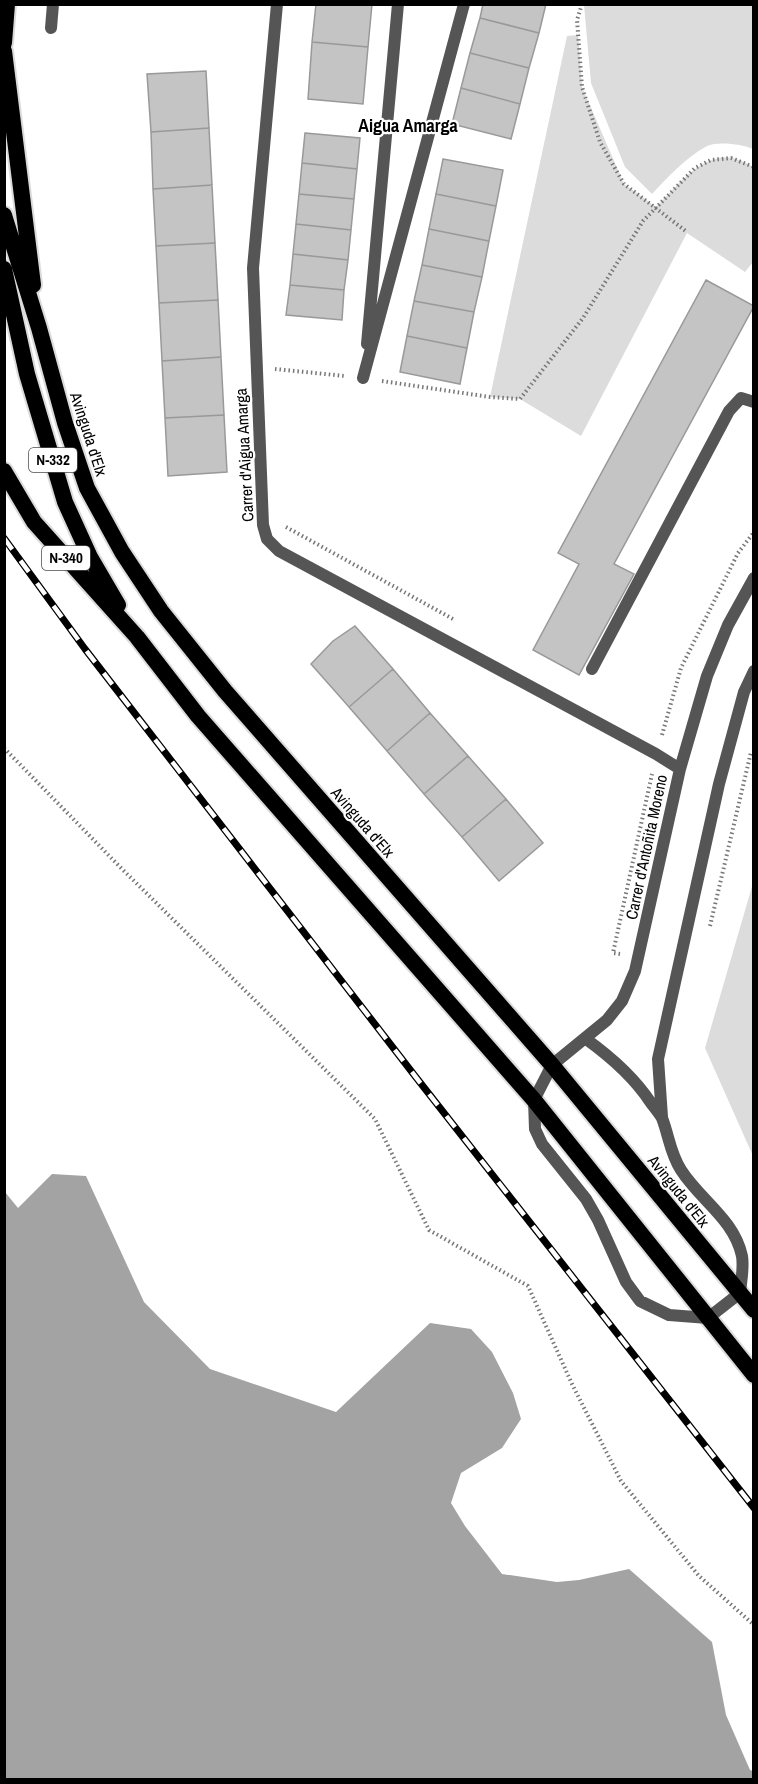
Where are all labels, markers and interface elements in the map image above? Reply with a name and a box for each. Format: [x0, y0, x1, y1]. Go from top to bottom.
district label: Aigua Amarga [358, 113, 459, 138]
street label: Carrer d'Aigua Amarga [229, 387, 258, 522]
street label: Avinguda d'Elx [65, 388, 113, 479]
road number: N-332 [29, 448, 77, 472]
road number: N-340 [42, 546, 90, 570]
street label: Carrer d'Antoñita Moreno [620, 773, 672, 921]
street label: Avinguda d'Elx [326, 781, 400, 862]
street label: Avinguda d'Elx [642, 1150, 715, 1232]

